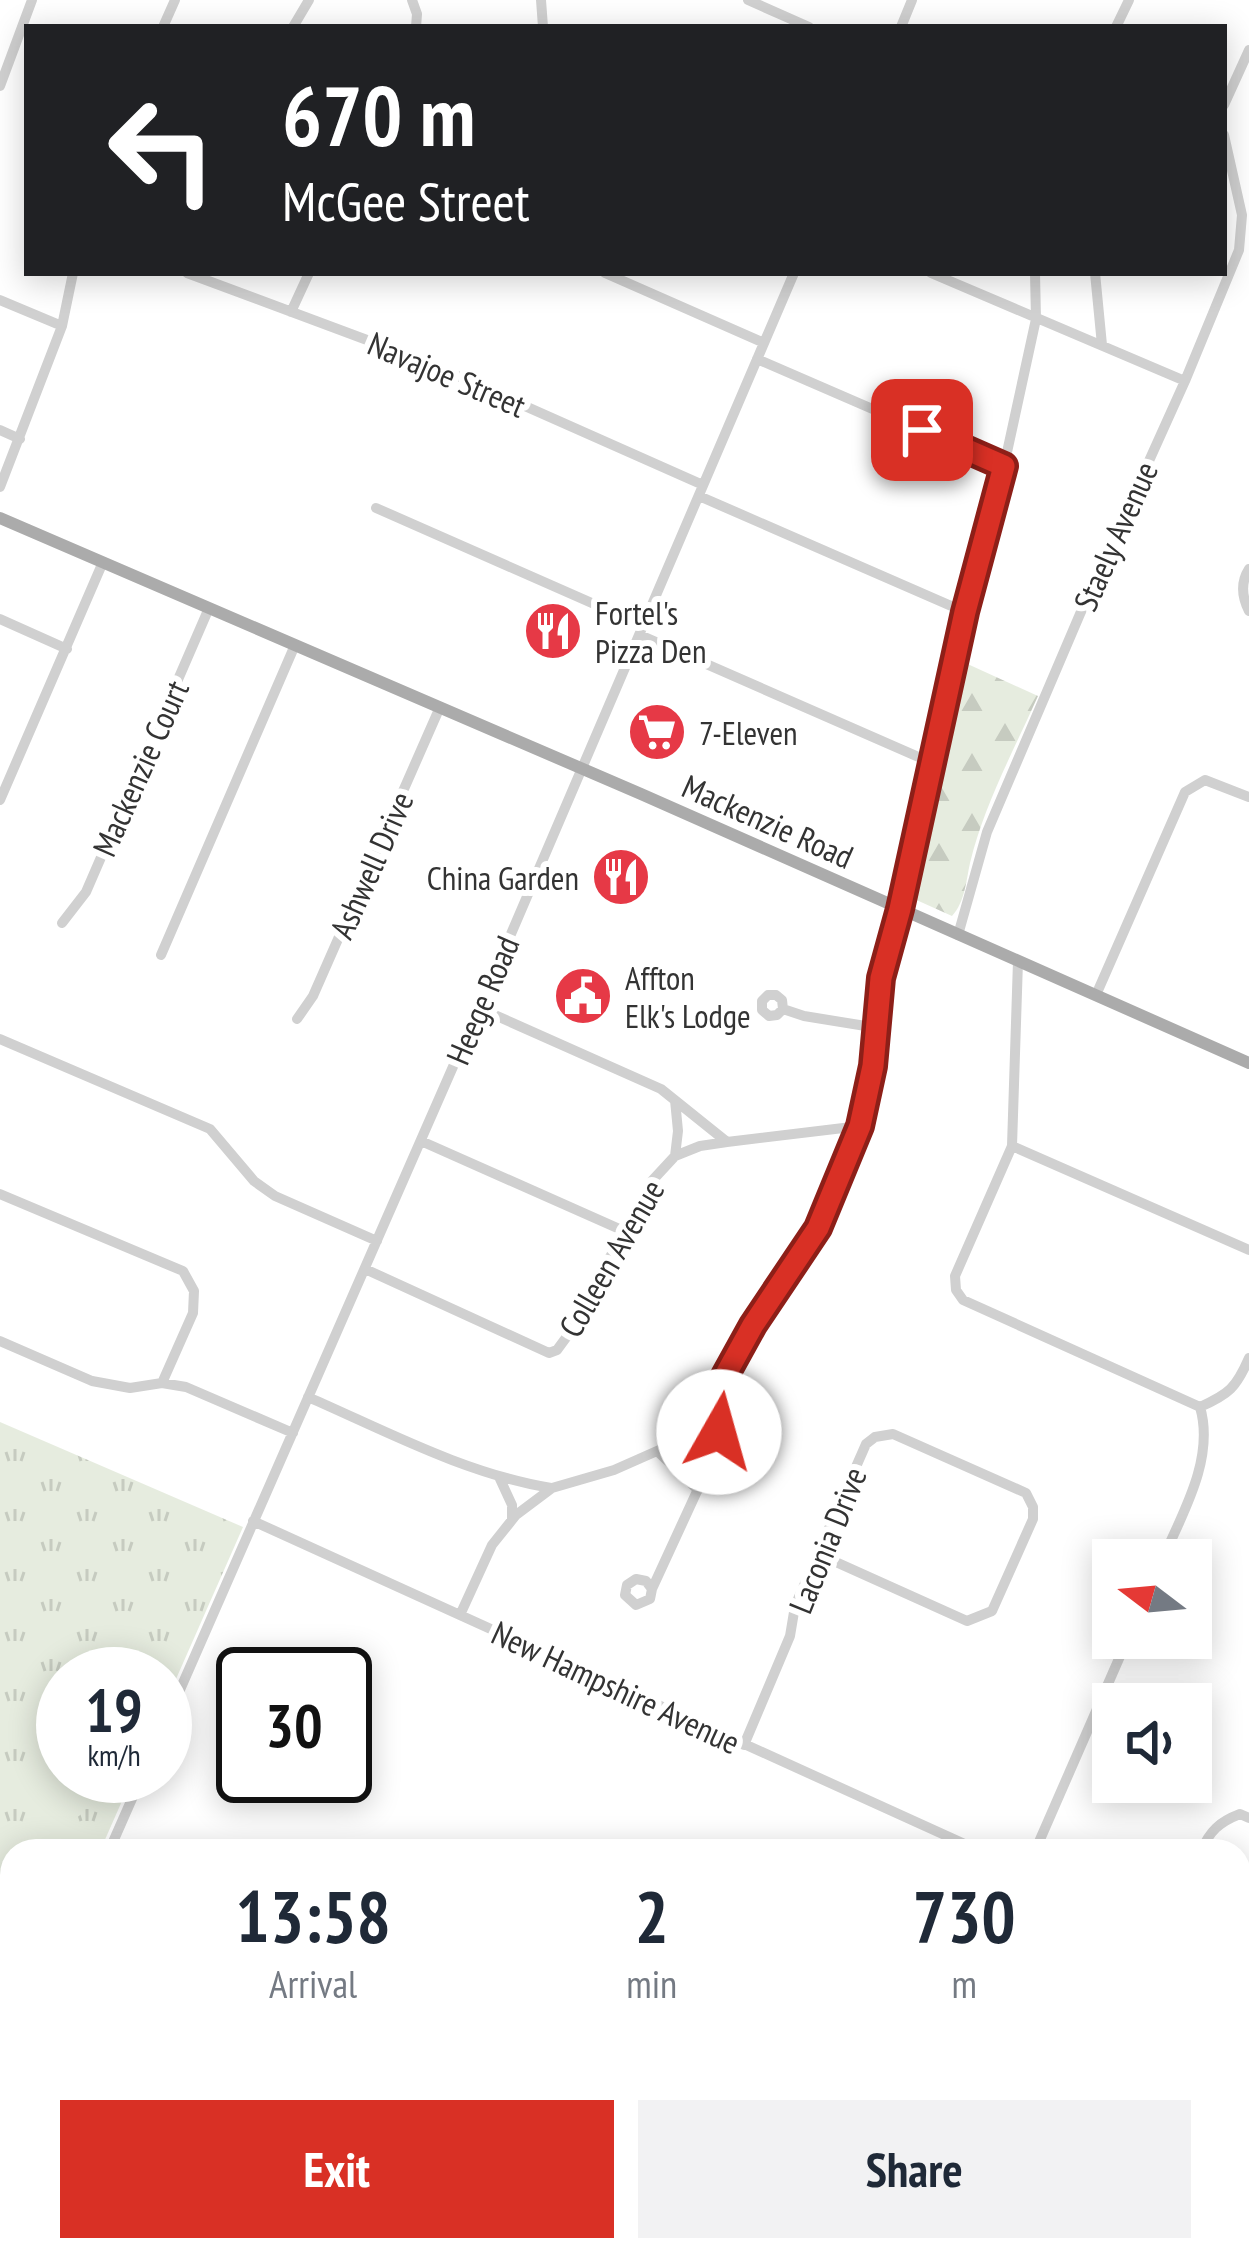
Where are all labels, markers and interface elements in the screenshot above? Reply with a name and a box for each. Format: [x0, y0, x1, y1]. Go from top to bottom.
text: 670 m [282, 60, 475, 169]
icon: left [84, 72, 240, 228]
text: McGee Street [282, 166, 530, 236]
street label: Navajoe Street [362, 322, 532, 426]
pin [871, 379, 973, 481]
icon: arrive [889, 397, 955, 463]
street label: Staely Avenue [1063, 455, 1167, 617]
place label: Fortel's Pizza Den [595, 591, 706, 672]
restaurant icon: Fortel's Pizza Den [522, 600, 584, 662]
street label: Mackenzie Court [82, 673, 198, 863]
supermarket icon: 7-Eleven [626, 701, 688, 763]
place label: 7-Eleven [699, 711, 798, 754]
street label: Mackenzie Road [676, 764, 860, 878]
street label: Ashwell Drive [320, 785, 422, 945]
restaurant icon: China Garden [590, 846, 652, 908]
place label: China Garden [427, 856, 579, 899]
street label: Heege Road [436, 929, 528, 1071]
place label: Affton Elk's Lodge [625, 956, 751, 1037]
public building icon: Affton Elk's Lodge [552, 965, 614, 1027]
street label: Colleen Avenue [549, 1172, 673, 1344]
position arrow [656, 1369, 782, 1495]
street label: Laconia Drive [778, 1461, 876, 1619]
north arrow [1092, 1539, 1212, 1659]
map controls [1092, 1539, 1212, 1803]
street label: New Hampshire Avenue [485, 1611, 747, 1763]
speed limit sign: 30 [216, 1647, 372, 1803]
text: 19 [85, 1671, 143, 1749]
button: sound [1092, 1683, 1212, 1803]
text: km/h [87, 1735, 141, 1774]
text: 13:58 [235, 1869, 391, 1962]
text: 2 [635, 1869, 669, 1962]
text: 730 [912, 1869, 1016, 1962]
text: Arrival [269, 1958, 357, 2009]
text: min [626, 1958, 677, 2009]
text: m [951, 1958, 977, 2009]
button: Exit [60, 2100, 614, 2238]
button: Share [638, 2100, 1191, 2238]

